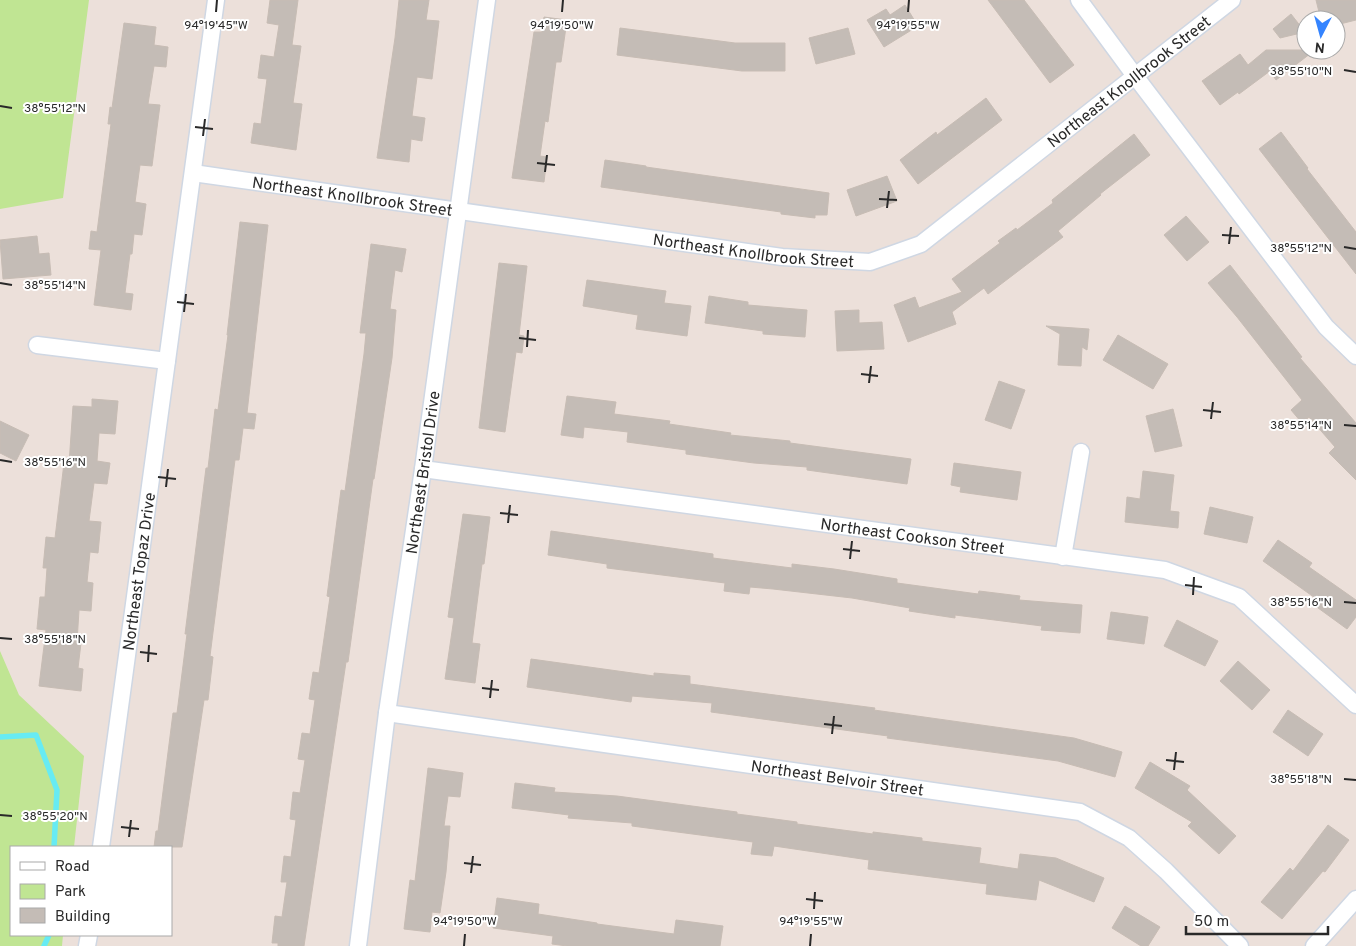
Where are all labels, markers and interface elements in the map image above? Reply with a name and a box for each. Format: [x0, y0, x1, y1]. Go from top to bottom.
north arrow [1296, 10, 1346, 60]
street label: Northeast Knollbrook Street [1044, 12, 1216, 153]
text: 94°19'45"W [184, 18, 248, 34]
text: 94°19'50"W [530, 18, 594, 34]
text: 94°19'55"W [876, 18, 940, 34]
text: N [1314, 37, 1326, 55]
text: 38°55'10"N [1270, 64, 1332, 80]
text: 38°55'12"N [24, 101, 86, 117]
street label: Northeast Knollbrook Street [251, 174, 454, 222]
street label: Northeast Knollbrook Street [652, 231, 854, 273]
text: 38°55'12"N [1270, 241, 1332, 257]
text: 38°55'14"N [24, 278, 86, 294]
street label: Northeast Bristol Drive [403, 390, 446, 556]
text: 38°55'14"N [1270, 418, 1332, 434]
text: 38°55'16"N [24, 455, 86, 471]
street label: Northeast Topaz Drive [120, 491, 161, 652]
street label: Northeast Cookson Street [819, 515, 1006, 560]
text: 38°55'16"N [1270, 595, 1332, 611]
text: 38°55'18"N [24, 632, 86, 648]
street label: Northeast Belvoir Street [749, 757, 925, 802]
text: 38°55'18"N [1270, 772, 1332, 788]
text: 38°55'20"N [22, 809, 88, 825]
legend [10, 846, 172, 936]
text: Road [55, 858, 90, 877]
text: Park [55, 883, 86, 902]
scale bar [1186, 904, 1328, 936]
text: Building [55, 908, 110, 927]
text: 50 m [1194, 913, 1229, 932]
text: 94°19'50"W [433, 914, 497, 930]
text: 94°19'55"W [779, 914, 843, 930]

